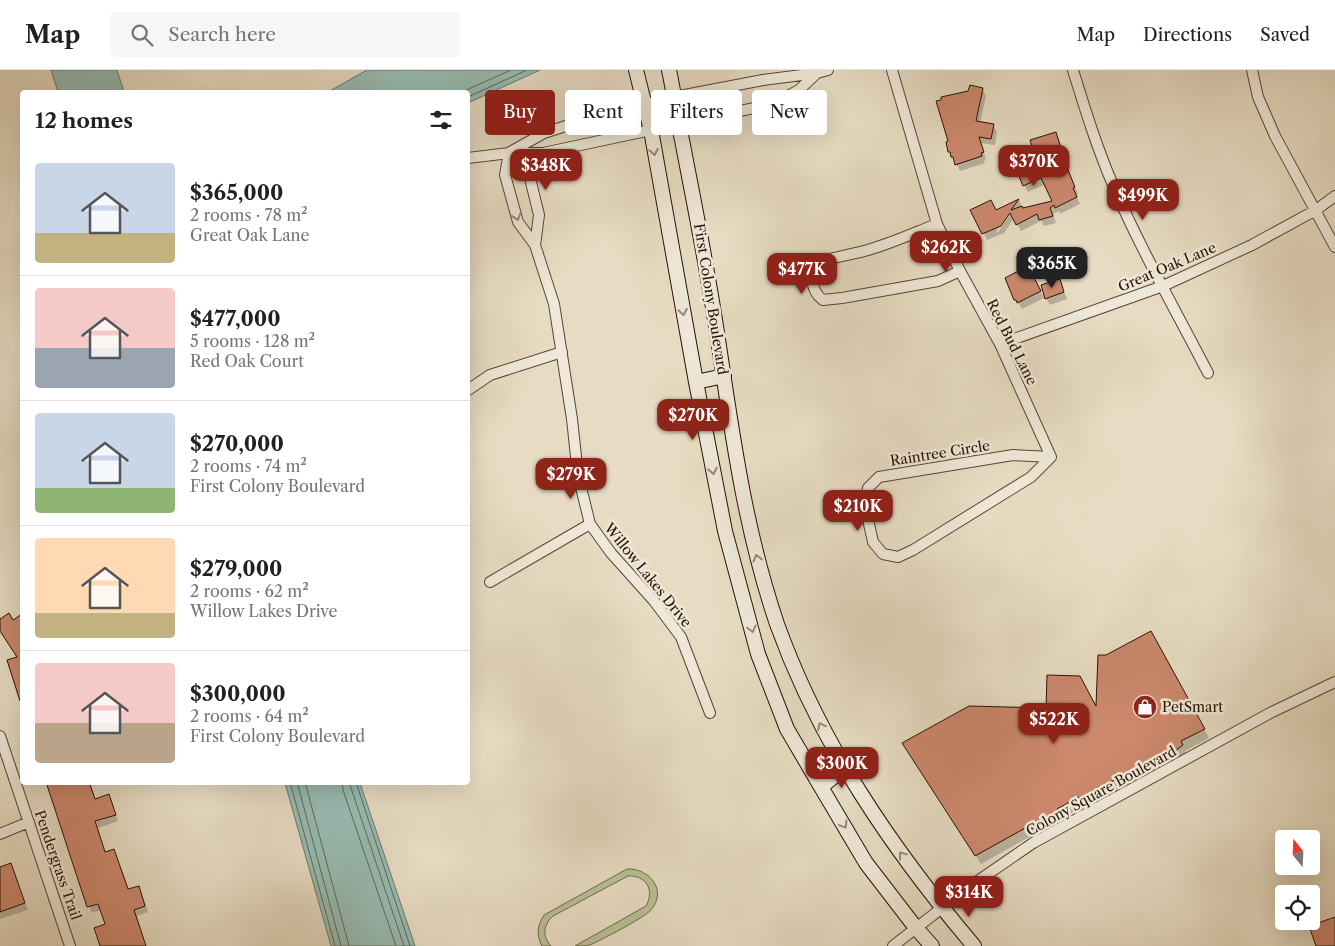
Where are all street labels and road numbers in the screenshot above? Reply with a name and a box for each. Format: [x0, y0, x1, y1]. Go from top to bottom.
street label: First Colony Boulevard [690, 222, 732, 376]
street label: Great Oak Lane [1115, 238, 1219, 296]
street label: Red Bud Lane [983, 296, 1041, 388]
street label: Raintree Circle [889, 436, 991, 470]
street label: Willow Lakes Drive [600, 518, 696, 631]
street label: Colony Square Boulevard [1023, 742, 1180, 840]
street label: Pendergrass Trail [31, 808, 85, 922]

